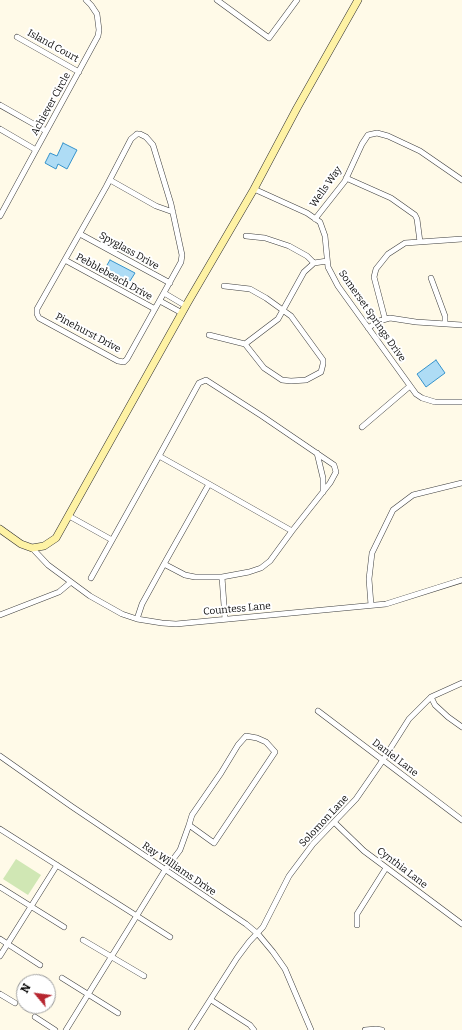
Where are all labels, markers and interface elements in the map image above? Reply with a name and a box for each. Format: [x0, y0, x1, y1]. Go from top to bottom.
street label: Island Court [25, 27, 81, 65]
street label: Achiever Circle [29, 71, 73, 137]
street label: Wells Way [307, 164, 345, 210]
street label: Spyglass Drive [97, 230, 161, 272]
street label: Pebblebeach Drive [74, 251, 154, 303]
street label: Somerset Springs Drive [336, 268, 408, 364]
street label: Pinehurst Drive [53, 311, 123, 355]
street label: Countess Lane [203, 600, 271, 618]
street label: Daniel Lane [370, 737, 420, 779]
street label: Solomon Lane [297, 793, 351, 849]
street label: Ray Williams Drive [140, 840, 218, 898]
street label: Cynthia Lane [374, 845, 430, 891]
north arrow [16, 974, 56, 1014]
text: N [18, 982, 34, 995]

